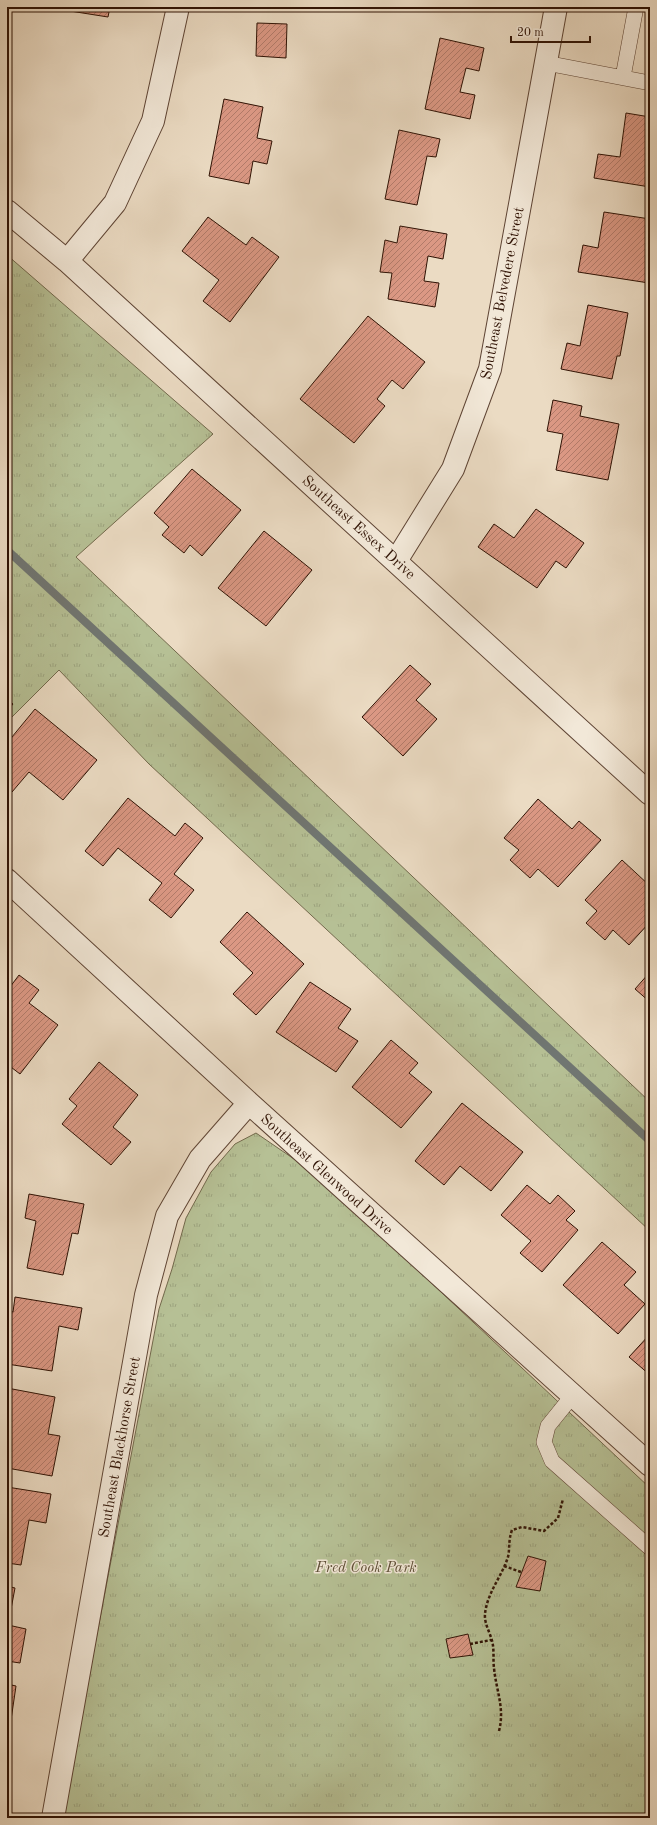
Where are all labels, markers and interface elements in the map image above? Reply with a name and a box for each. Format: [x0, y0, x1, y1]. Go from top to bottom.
scale bar [511, 18, 590, 44]
text: 20 m [517, 27, 544, 39]
street label: Southeast Belvedere Street [479, 206, 528, 381]
street label: Southeast Essex Drive [298, 473, 418, 583]
street label: Southeast Glenwood Drive [257, 1112, 395, 1238]
street label: Southeast Blackhorse Street [97, 1356, 144, 1539]
park label: Fred Cook Park [314, 1561, 417, 1576]

